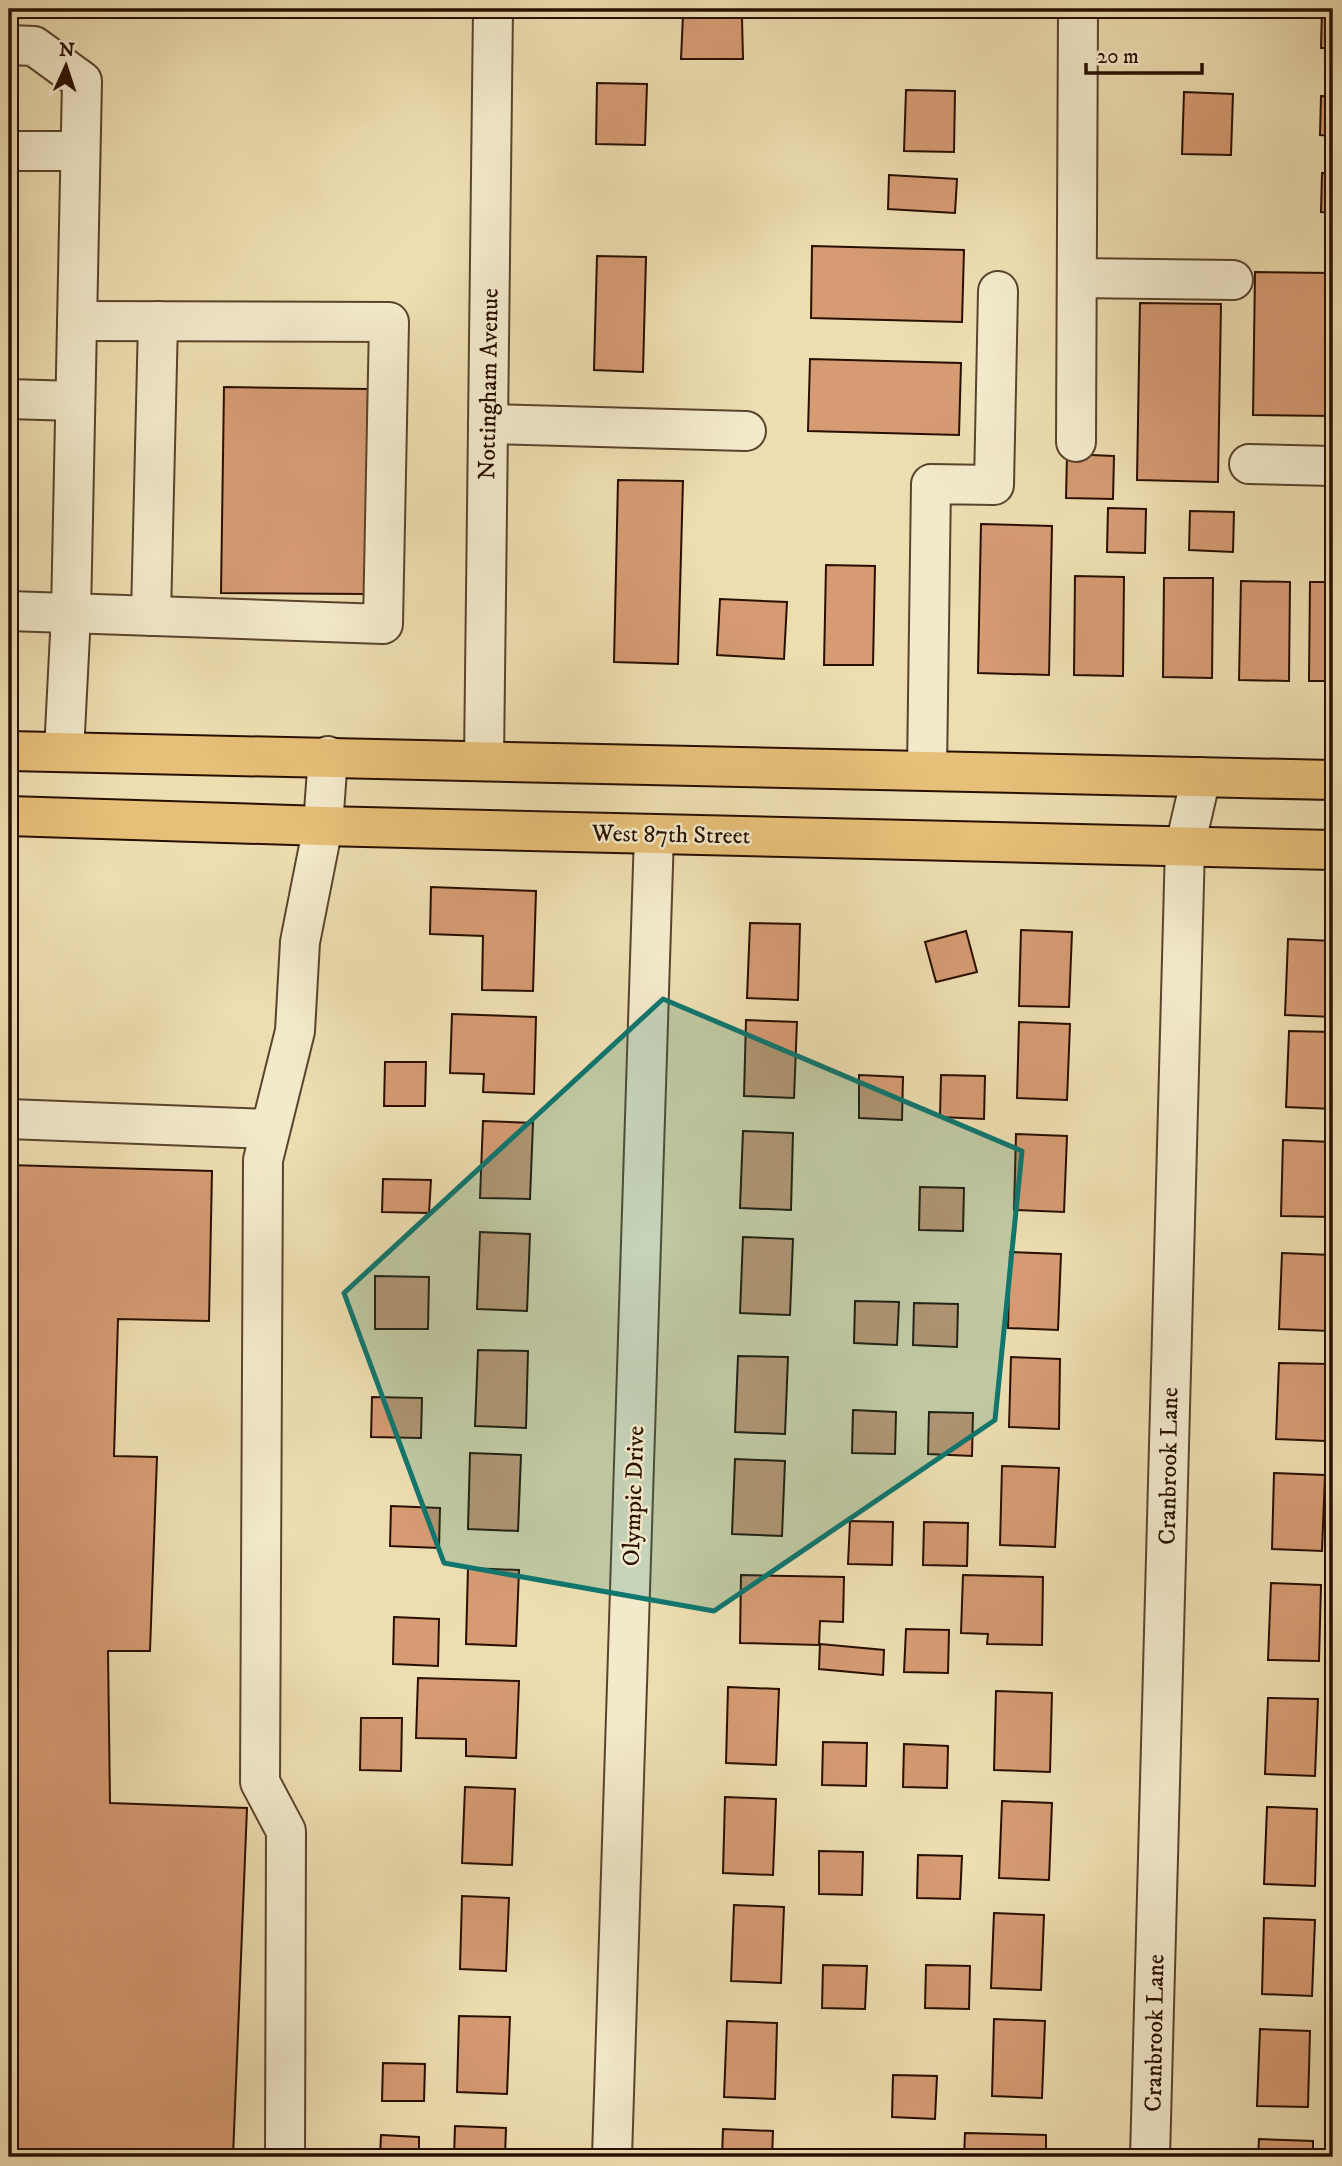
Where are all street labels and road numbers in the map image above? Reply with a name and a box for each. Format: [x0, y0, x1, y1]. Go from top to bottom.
street label: Nottingham Avenue [472, 288, 506, 480]
street label: West 87th Street [590, 819, 751, 851]
street label: Cranbrook Lane [1153, 1387, 1185, 1545]
street label: Olympic Drive [617, 1425, 651, 1567]
street label: Cranbrook Lane [1139, 1954, 1171, 2112]

